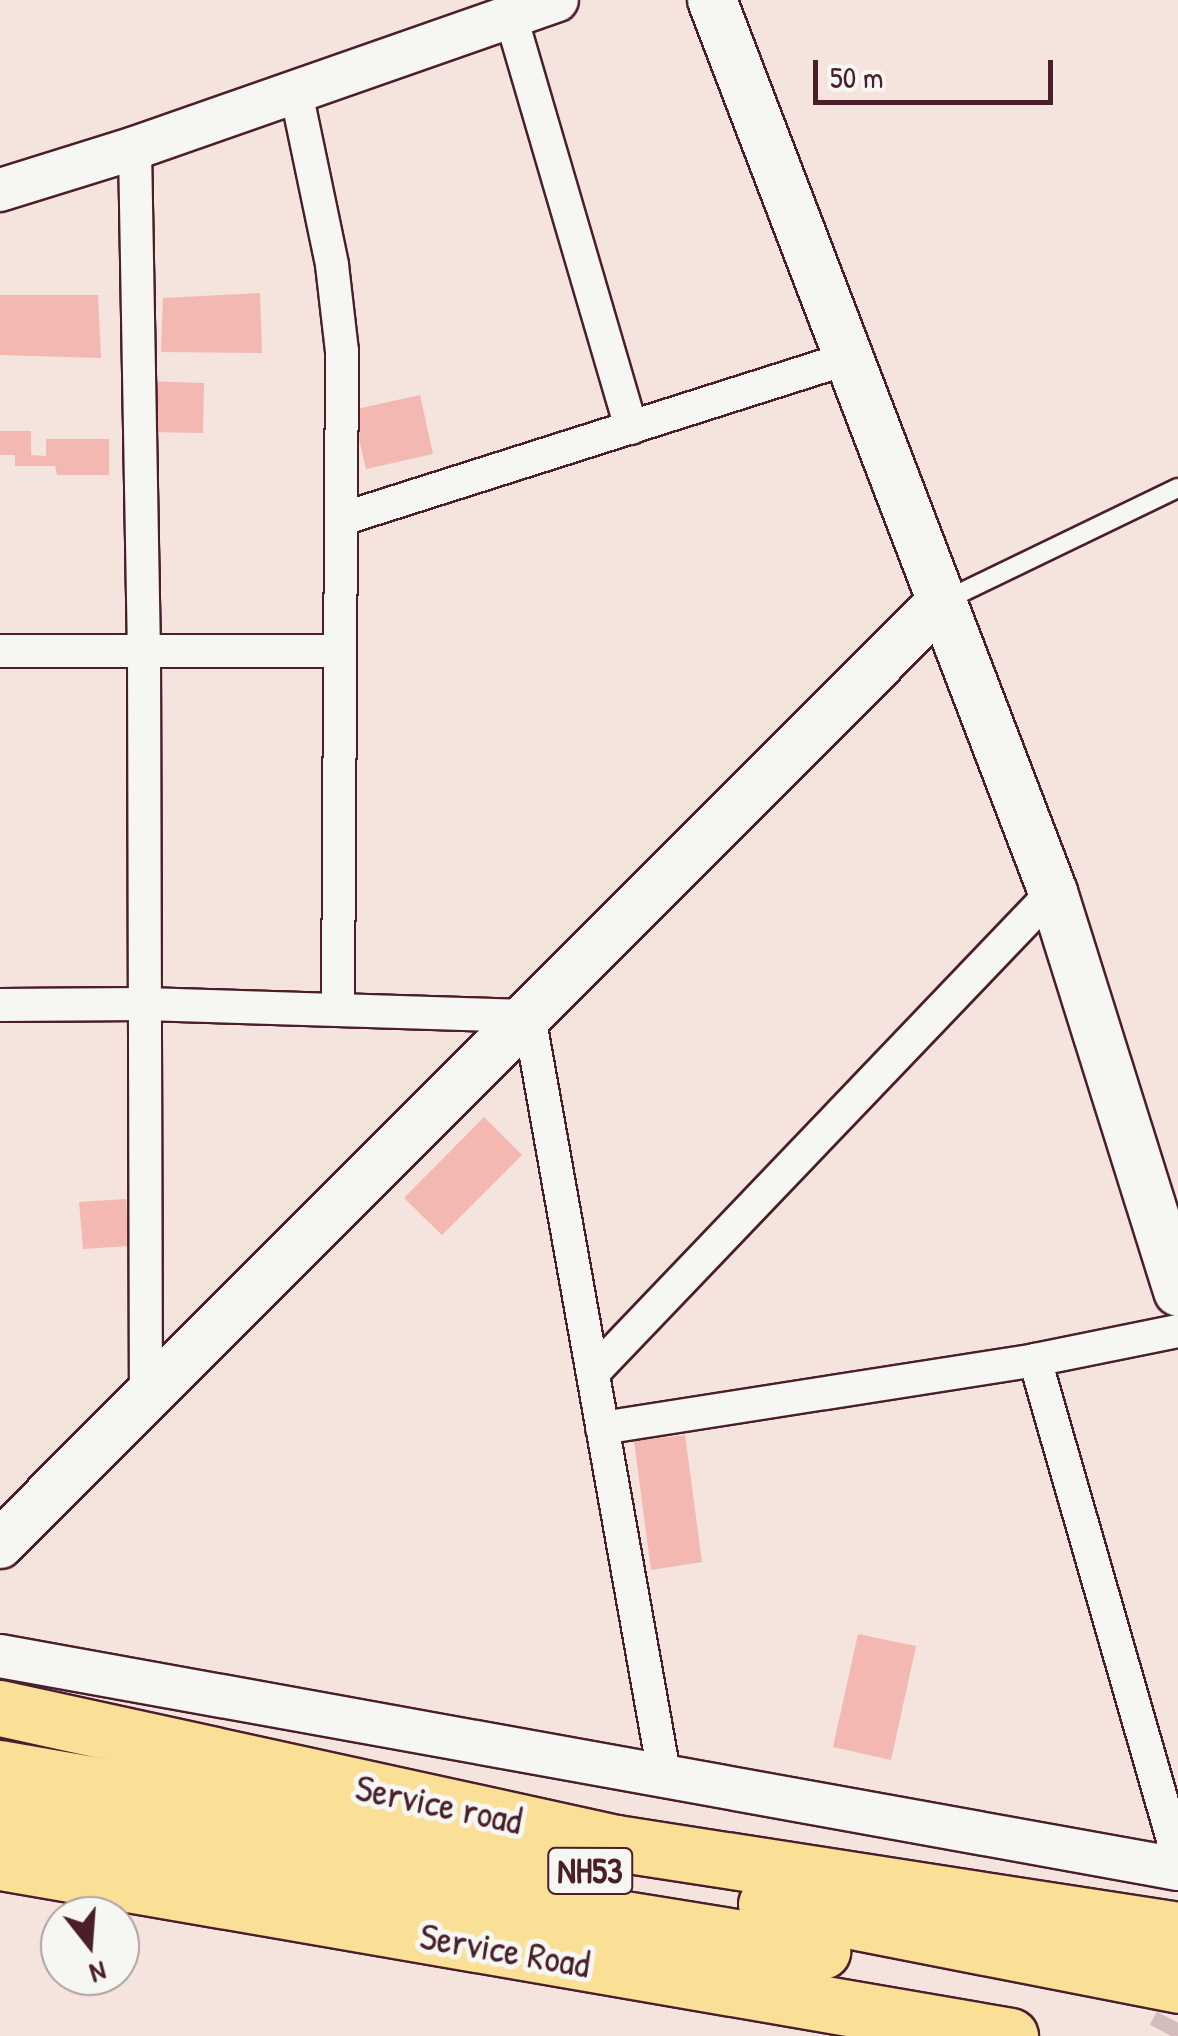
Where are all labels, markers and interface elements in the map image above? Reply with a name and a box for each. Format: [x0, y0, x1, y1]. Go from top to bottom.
scale bar [818, 40, 1058, 102]
text: 50 m [830, 57, 883, 97]
street label: Service road [352, 1764, 526, 1844]
road number: NH53 [545, 1841, 635, 1901]
north arrow [40, 1896, 140, 1996]
street label: Service Road [416, 1913, 594, 1987]
text: N [86, 1952, 111, 1993]

